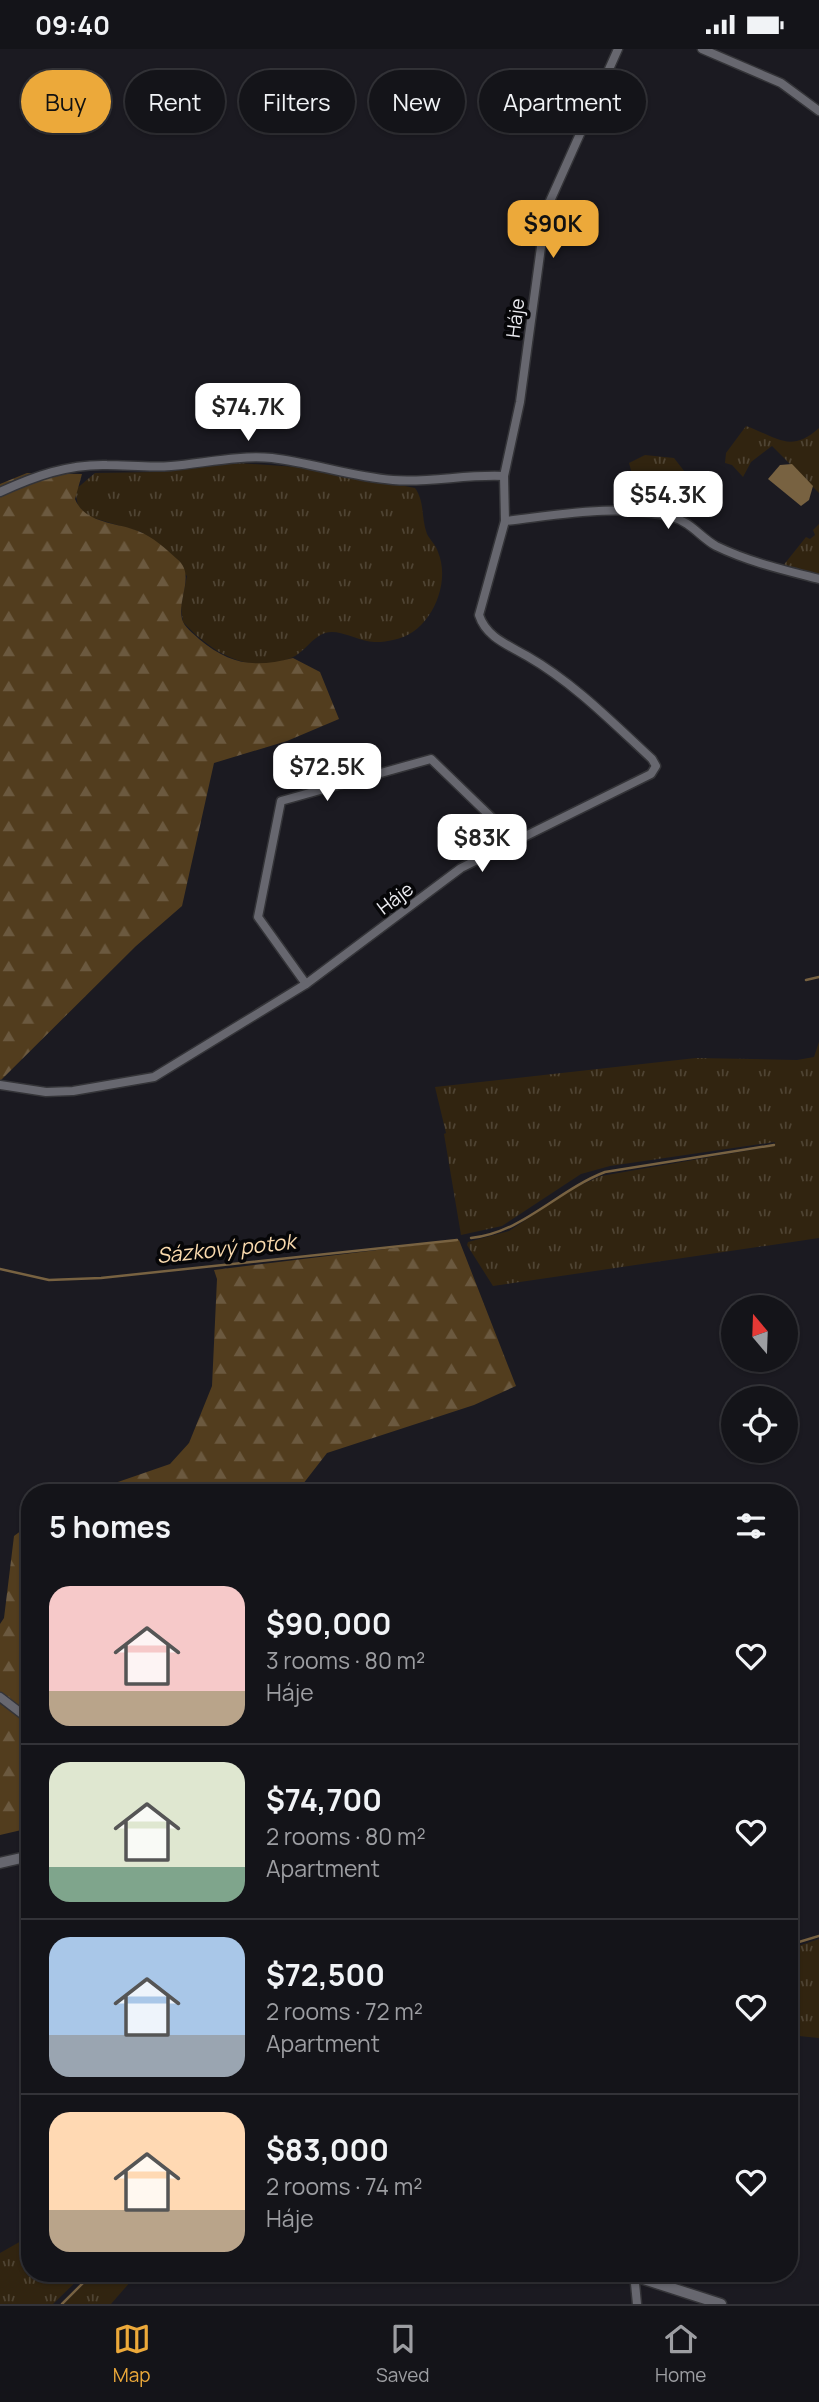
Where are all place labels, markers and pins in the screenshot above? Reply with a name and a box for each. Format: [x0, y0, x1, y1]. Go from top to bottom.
pin: $90K [512, 201, 594, 260]
pin: $74.7K [191, 383, 305, 443]
pin: $54.3K [611, 471, 725, 531]
pin: $72.5K [270, 743, 384, 803]
pin: $83K [441, 815, 523, 874]

